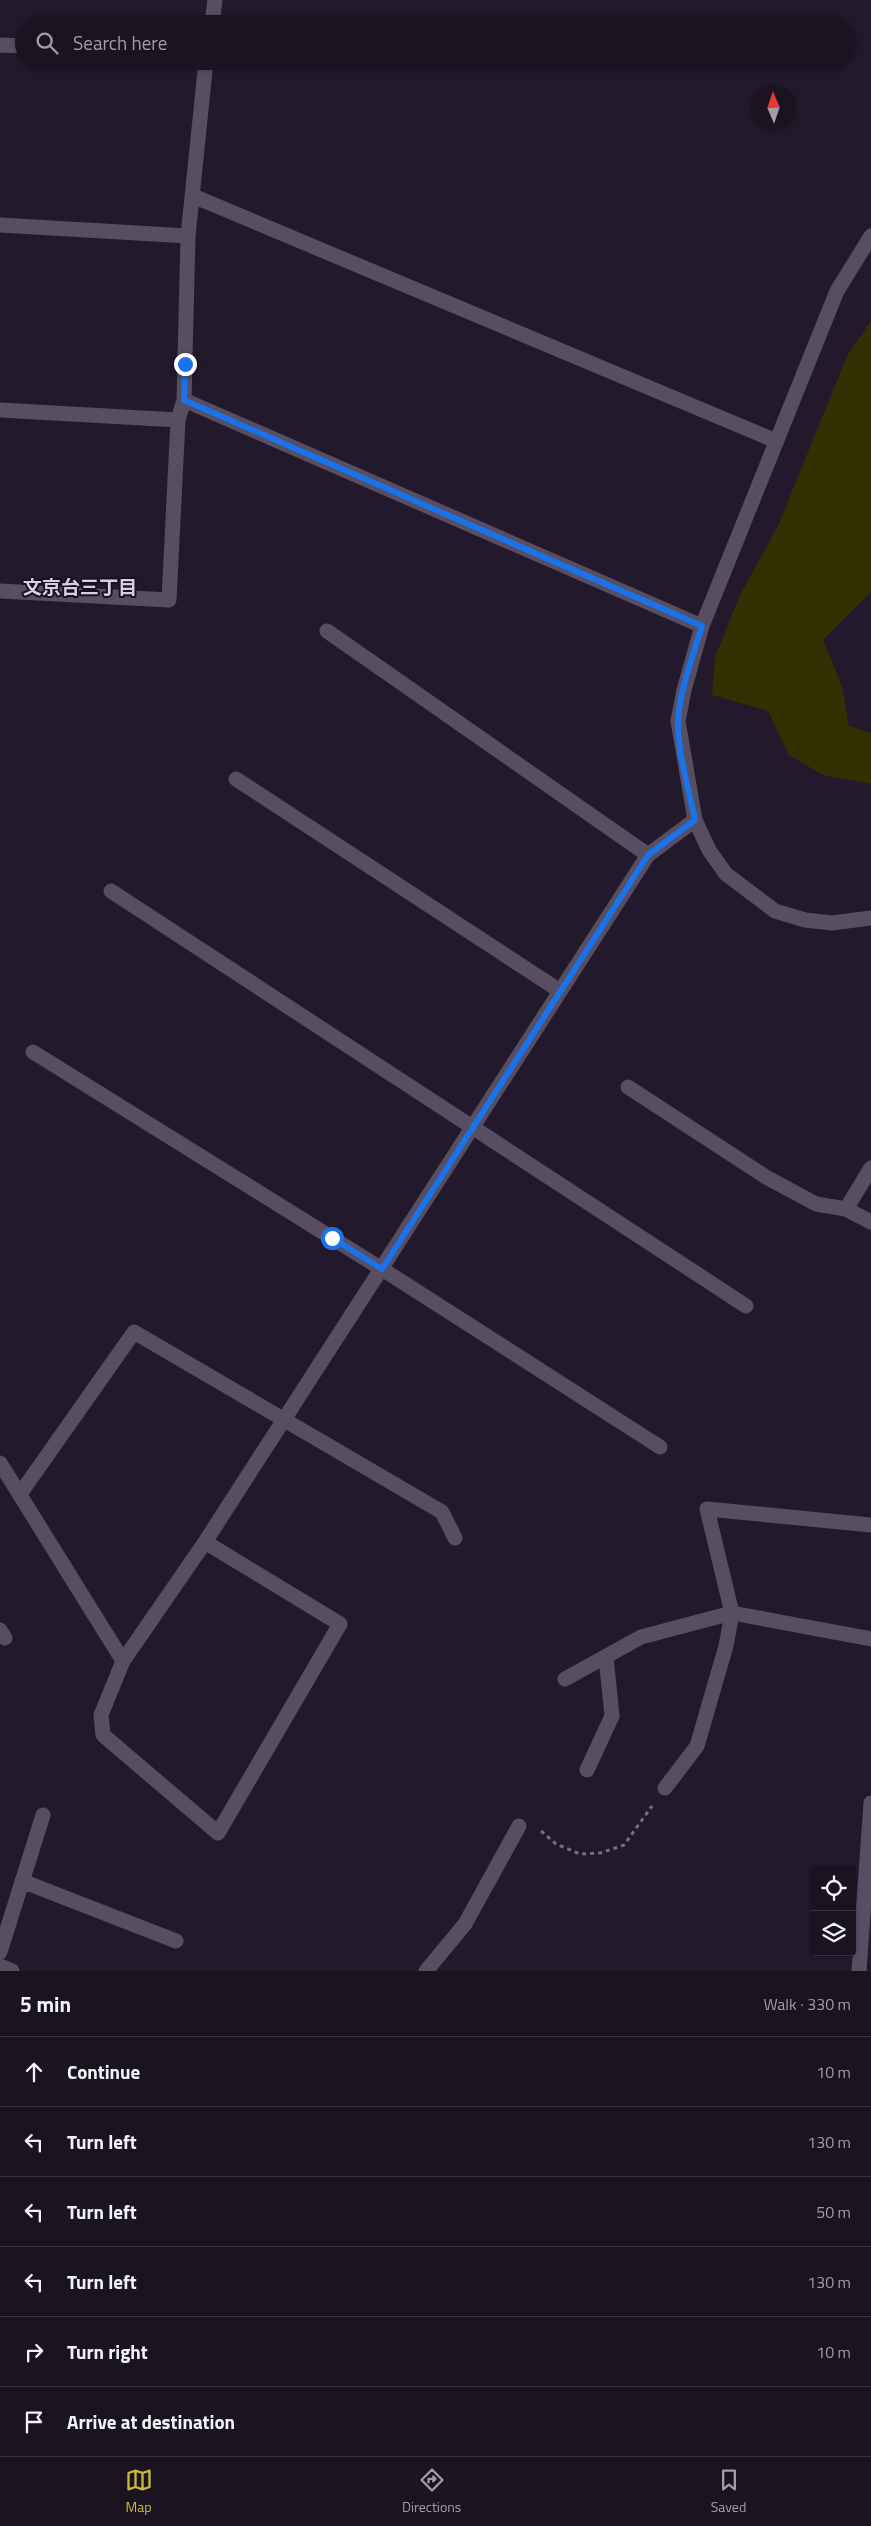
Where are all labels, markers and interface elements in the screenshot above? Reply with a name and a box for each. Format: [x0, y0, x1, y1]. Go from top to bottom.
search box [15, 15, 856, 70]
text: Search here [73, 28, 167, 57]
icon: search [33, 29, 61, 57]
north arrow [751, 85, 796, 130]
route end [174, 353, 197, 376]
district label: 文京台三丁目 [23, 572, 137, 601]
route start [321, 1227, 344, 1250]
map controls [811, 1866, 856, 1956]
button: locate [811, 1866, 856, 1911]
button: layers [811, 1911, 856, 1956]
text: 5 min [20, 1988, 71, 2020]
text: Walk · 330 m [763, 1992, 851, 2016]
text: Continue [67, 2057, 140, 2086]
icon: ahead [20, 2058, 48, 2086]
text: 10 m [816, 2060, 851, 2084]
text: Turn left [67, 2127, 137, 2156]
icon: left [20, 2128, 48, 2156]
text: 130 m [807, 2130, 851, 2154]
text: Turn left [67, 2197, 137, 2226]
icon: left [20, 2198, 48, 2226]
text: 50 m [816, 2200, 851, 2224]
text: Turn left [67, 2267, 137, 2296]
icon: left [20, 2268, 48, 2296]
text: 130 m [807, 2270, 851, 2294]
text: Turn right [67, 2337, 148, 2366]
icon: right [20, 2338, 48, 2366]
text: 10 m [816, 2340, 851, 2364]
text: Arrive at destination [67, 2407, 235, 2436]
icon: arrive [20, 2408, 48, 2436]
tab: Map [125, 2466, 153, 2517]
tab: Directions [402, 2466, 461, 2517]
tab: Saved [711, 2466, 746, 2517]

